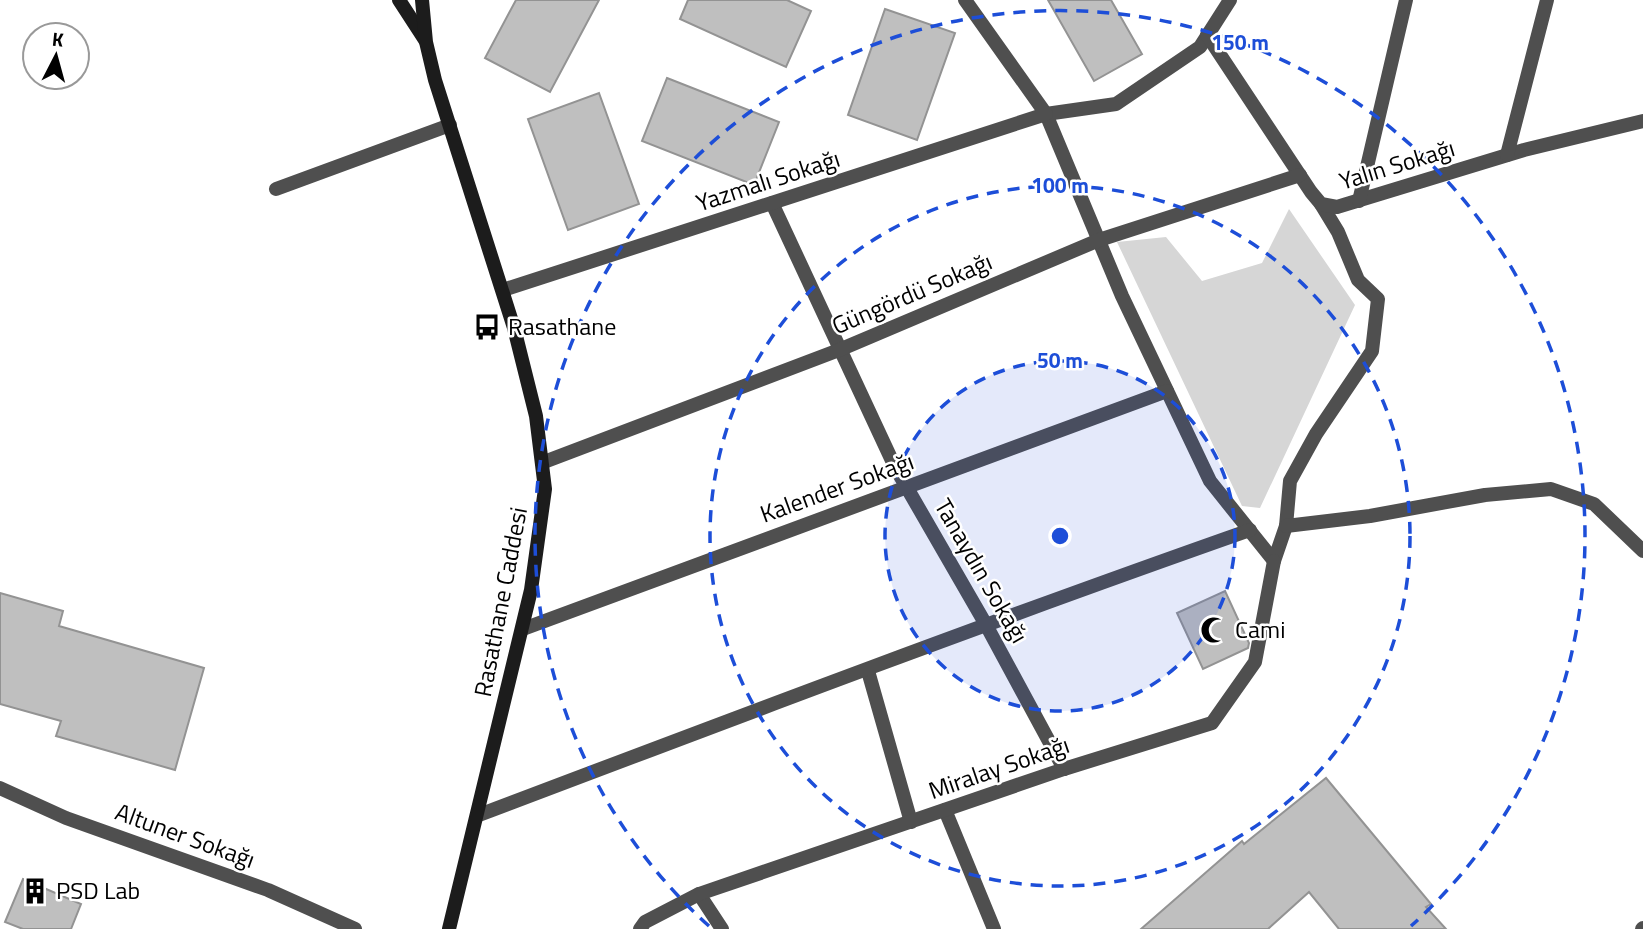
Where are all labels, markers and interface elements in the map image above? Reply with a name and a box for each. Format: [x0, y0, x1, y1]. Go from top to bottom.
north arrow [21, 21, 91, 91]
text: K [51, 24, 65, 54]
text: 150 m [1211, 26, 1269, 58]
street label: Yalın Sokağı [1335, 129, 1459, 199]
street label: Yazmalı Sokağı [691, 140, 844, 220]
text: 100 m [1031, 169, 1089, 201]
street label: Güngördü Sokağı [826, 243, 997, 343]
place label: Rasathane [508, 308, 616, 344]
bus stop icon: Rasathane [472, 312, 502, 342]
text: 50 m [1037, 344, 1083, 376]
street label: Kalender Sokağı [755, 443, 919, 532]
street label: Tanaydın Sokağı [926, 492, 1038, 649]
street label: Rasathane Caddesi [464, 504, 536, 700]
centre of rings [1048, 524, 1072, 548]
place label: Cami [1235, 611, 1285, 647]
mosque icon: Cami [1199, 615, 1229, 645]
street label: Miralay Sokağı [923, 726, 1074, 808]
street label: Altuner Sokağı [110, 793, 260, 877]
place label: PSD Lab [56, 872, 140, 908]
building icon: PSD Lab [20, 876, 50, 906]

